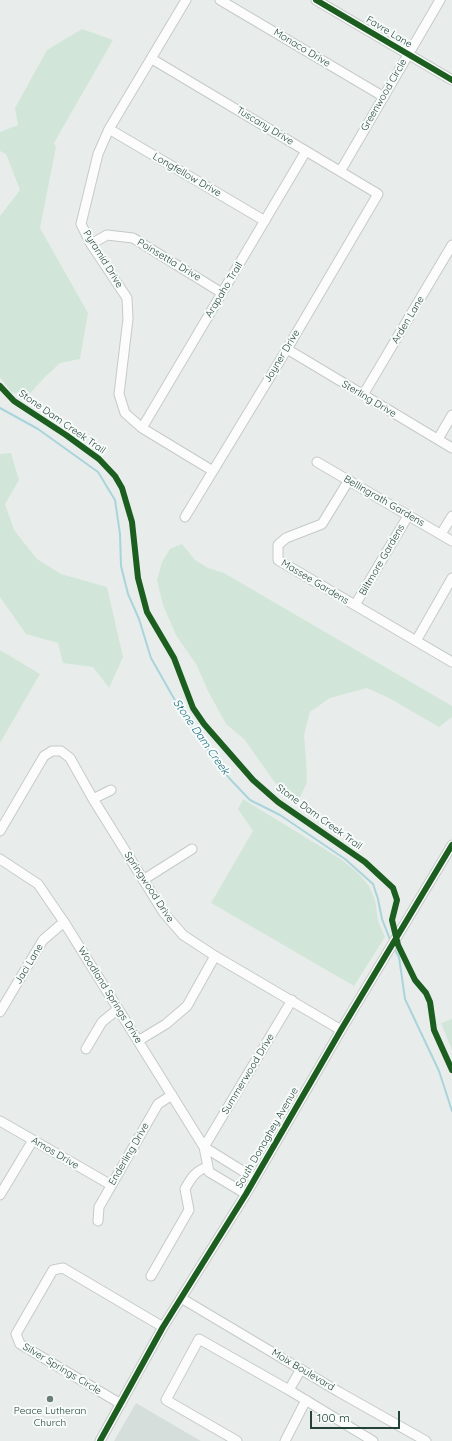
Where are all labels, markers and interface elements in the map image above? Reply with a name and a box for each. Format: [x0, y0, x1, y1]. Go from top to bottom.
street label: Favre Lane [364, 14, 414, 50]
street label: Monaco Drive [271, 26, 333, 70]
street label: Greenwood Circle [358, 57, 410, 133]
street label: Tuscany Drive [234, 104, 296, 148]
street label: Longfellow Drive [151, 151, 223, 199]
street label: Pyramid Drive [81, 228, 125, 290]
street label: Poinsettia Drive [135, 236, 203, 284]
street label: Arapaho Trail [203, 260, 245, 320]
street label: Arden Lane [389, 294, 427, 346]
street label: Joyner Drive [262, 327, 302, 385]
street label: Sterling Drive [339, 378, 399, 420]
street label: Stone Dam Creek Trail [16, 387, 108, 457]
street label: Bellingrath Gardens [341, 473, 427, 529]
street label: Biltmore Gardens [357, 522, 407, 598]
street label: Massee Gardens [279, 557, 351, 607]
water label: Stone Dam Creek [170, 697, 232, 777]
street label: Stone Dam Creek Trail [274, 782, 364, 852]
street label: Springwood Drive [122, 849, 176, 925]
street label: Jaci Lane [12, 942, 46, 986]
street label: Woodland Springs Drive [75, 944, 145, 1046]
street label: Summerwood Drive [219, 1031, 277, 1117]
street label: South Donaghey Avenue [233, 1085, 301, 1191]
street label: Enderling Drive [106, 1121, 152, 1187]
street label: Amos Drive [29, 1134, 81, 1172]
street label: Silver Springs Circle [21, 1341, 103, 1397]
street label: Moix Boulevard [269, 1347, 337, 1393]
marker: Peace Lutheran Church [45, 1394, 55, 1404]
scale bar [312, 1403, 402, 1429]
place label: Peace Lutheran Church [14, 1405, 86, 1428]
text: 100 m [317, 1410, 350, 1425]

